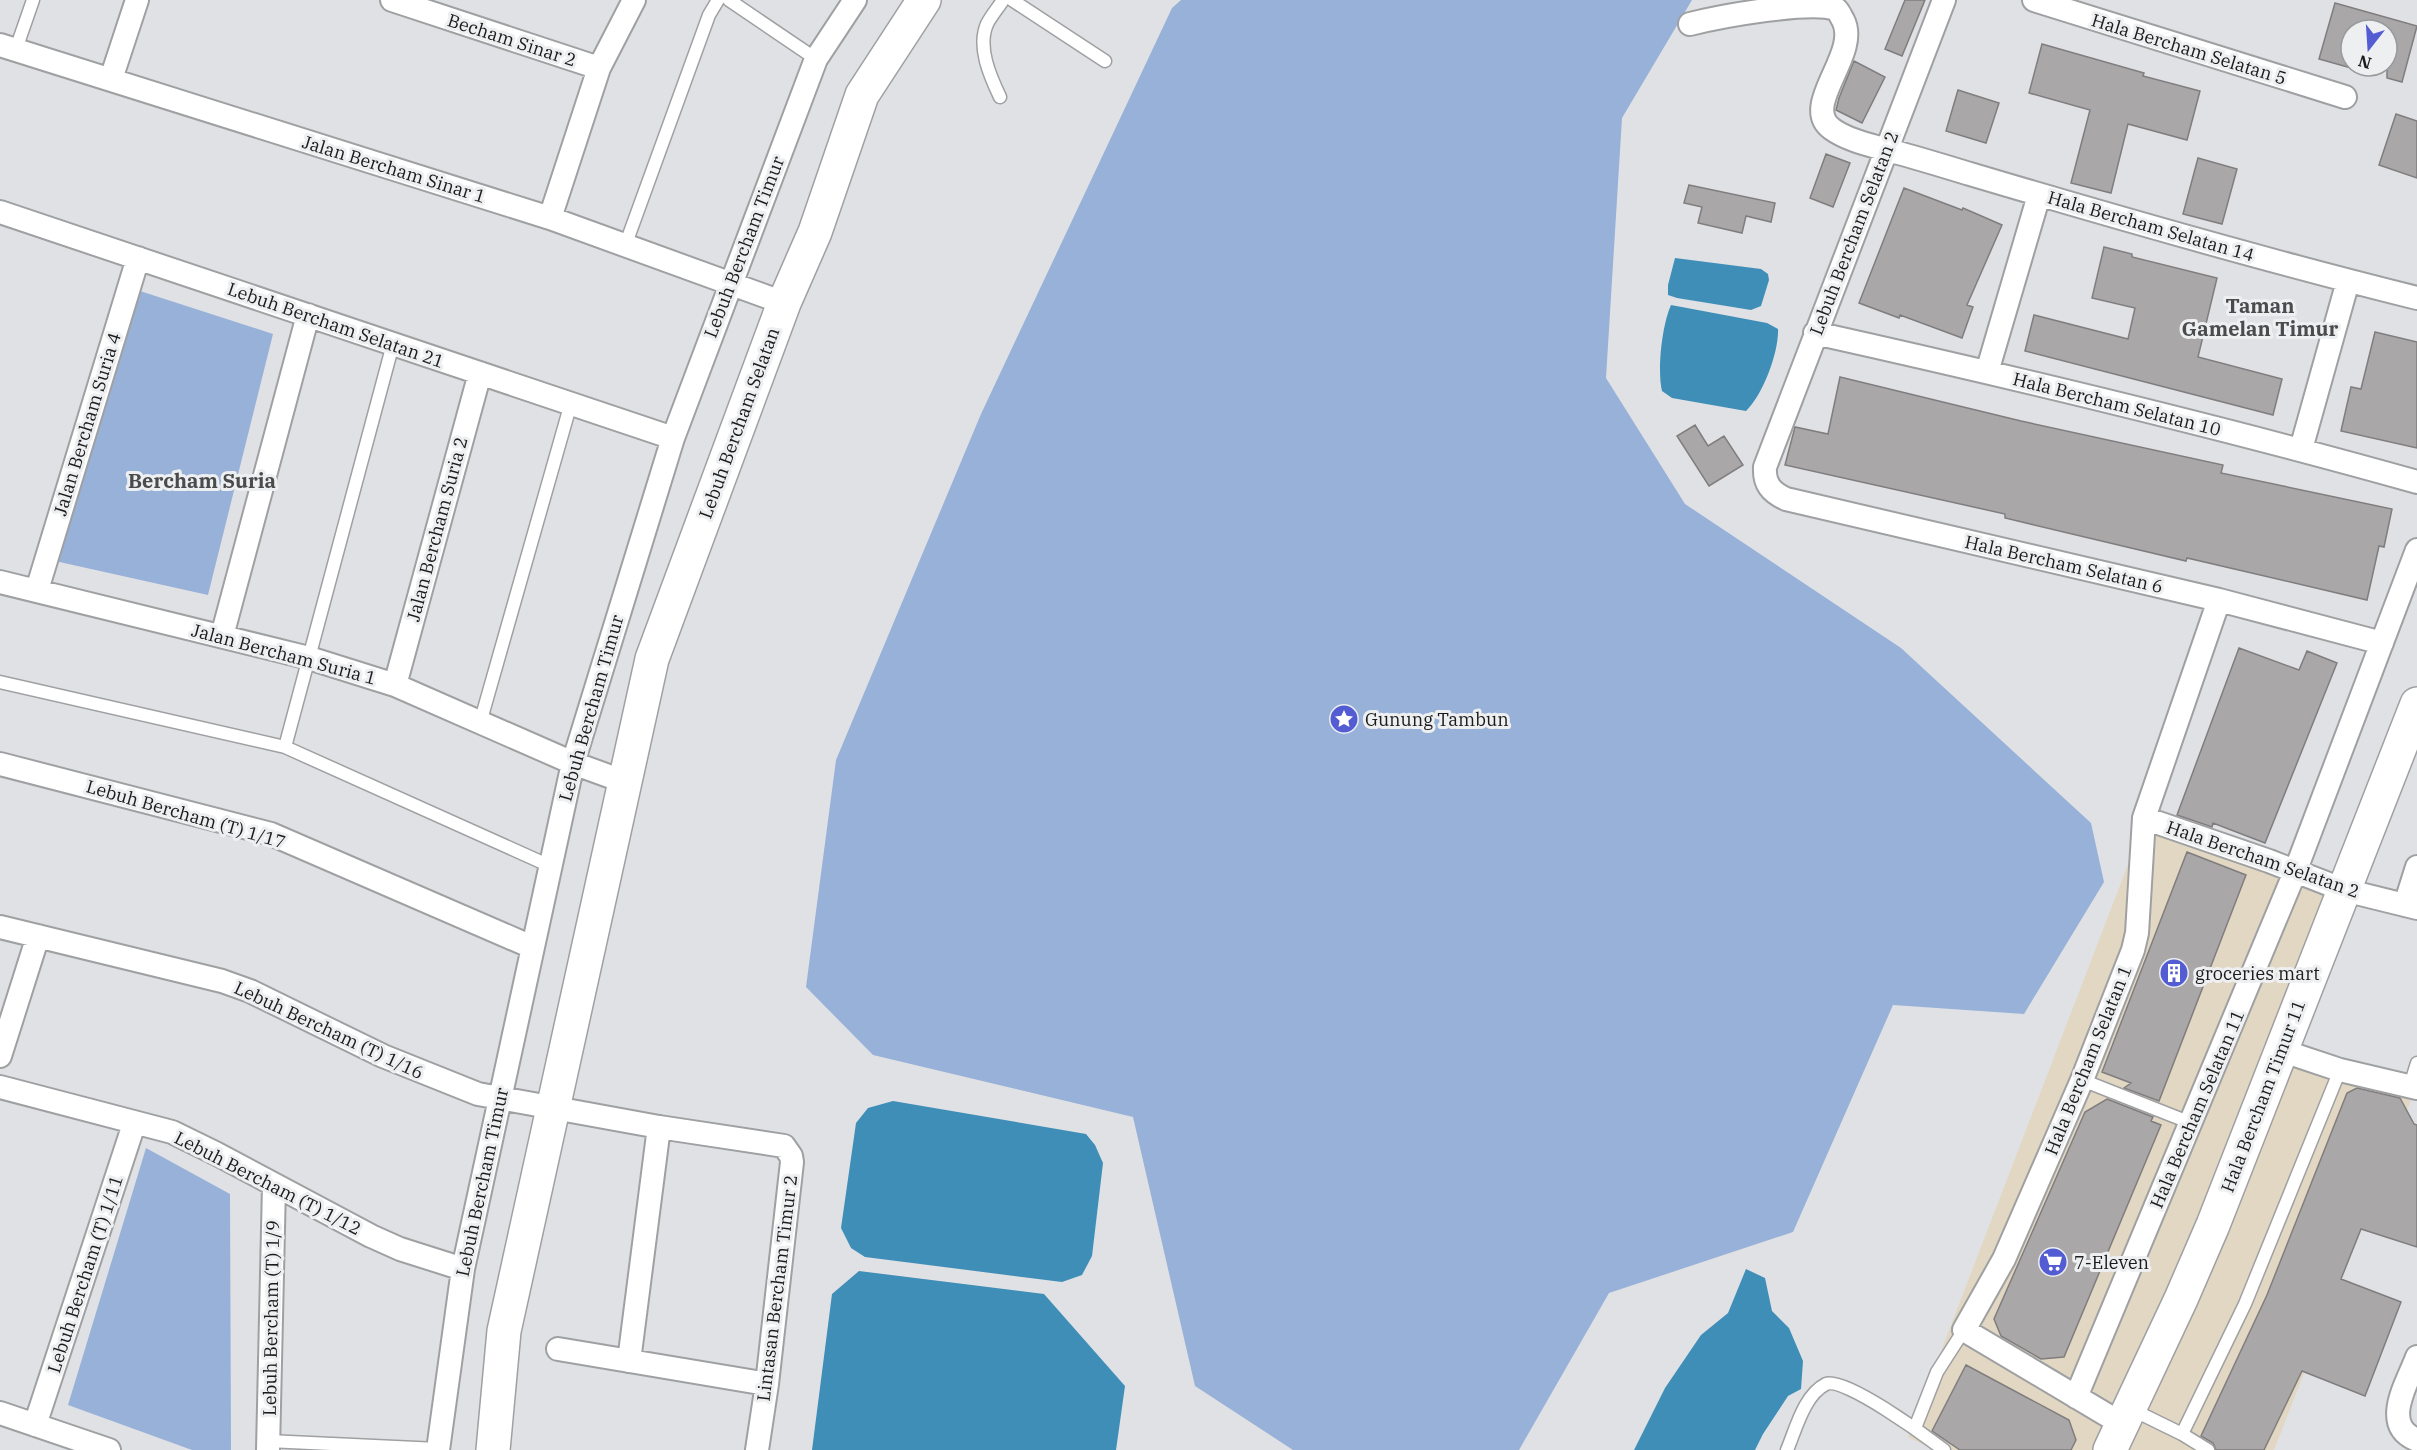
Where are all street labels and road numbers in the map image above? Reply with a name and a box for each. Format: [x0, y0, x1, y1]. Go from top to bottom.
street label: Becham Sinar 2 [445, 8, 579, 72]
street label: Hala Bercham Selatan 5 [2089, 8, 2289, 90]
street label: Lebuh Bercham Selatan 2 [1804, 128, 1904, 338]
street label: Jalan Bercham Sinar 1 [299, 130, 489, 208]
street label: Lebuh Bercham Timur [699, 153, 789, 341]
street label: Hala Bercham Selatan 14 [2045, 186, 2257, 266]
street label: Lebuh Bercham Selatan 21 [225, 277, 447, 373]
street label: Lebuh Bercham Selatan [694, 324, 784, 522]
street label: Jalan Bercham Suria 4 [48, 330, 126, 518]
street label: Hala Bercham Selatan 10 [2011, 367, 2223, 441]
street label: Jalan Bercham Suria 2 [401, 434, 473, 624]
street label: Hala Bercham Selatan 6 [1963, 530, 2165, 598]
street label: Lebuh Bercham Timur [553, 612, 629, 804]
street label: Jalan Bercham Suria 1 [189, 618, 379, 690]
street label: Lebuh Bercham (T) 1/17 [84, 774, 288, 854]
street label: Hala Bercham Selatan 2 [2163, 815, 2363, 903]
street label: Hala Bercham Selatan 1 [2039, 962, 2137, 1158]
street label: Lebuh Bercham (T) 1/16 [231, 976, 427, 1084]
street label: Hala Bercham Timur 11 [2216, 997, 2310, 1195]
street label: Hala Bercham Selatan 11 [2145, 1006, 2249, 1212]
street label: Lebuh Bercham Timur [451, 1085, 513, 1279]
street label: Lebuh Bercham (T) 1/12 [171, 1126, 365, 1240]
street label: Lebuh Bercham (T) 1/11 [42, 1172, 128, 1376]
street label: Lintasan Bercham Timur 2 [752, 1173, 802, 1403]
street label: Lebuh Bercham (T) 1/9 [258, 1220, 284, 1416]

